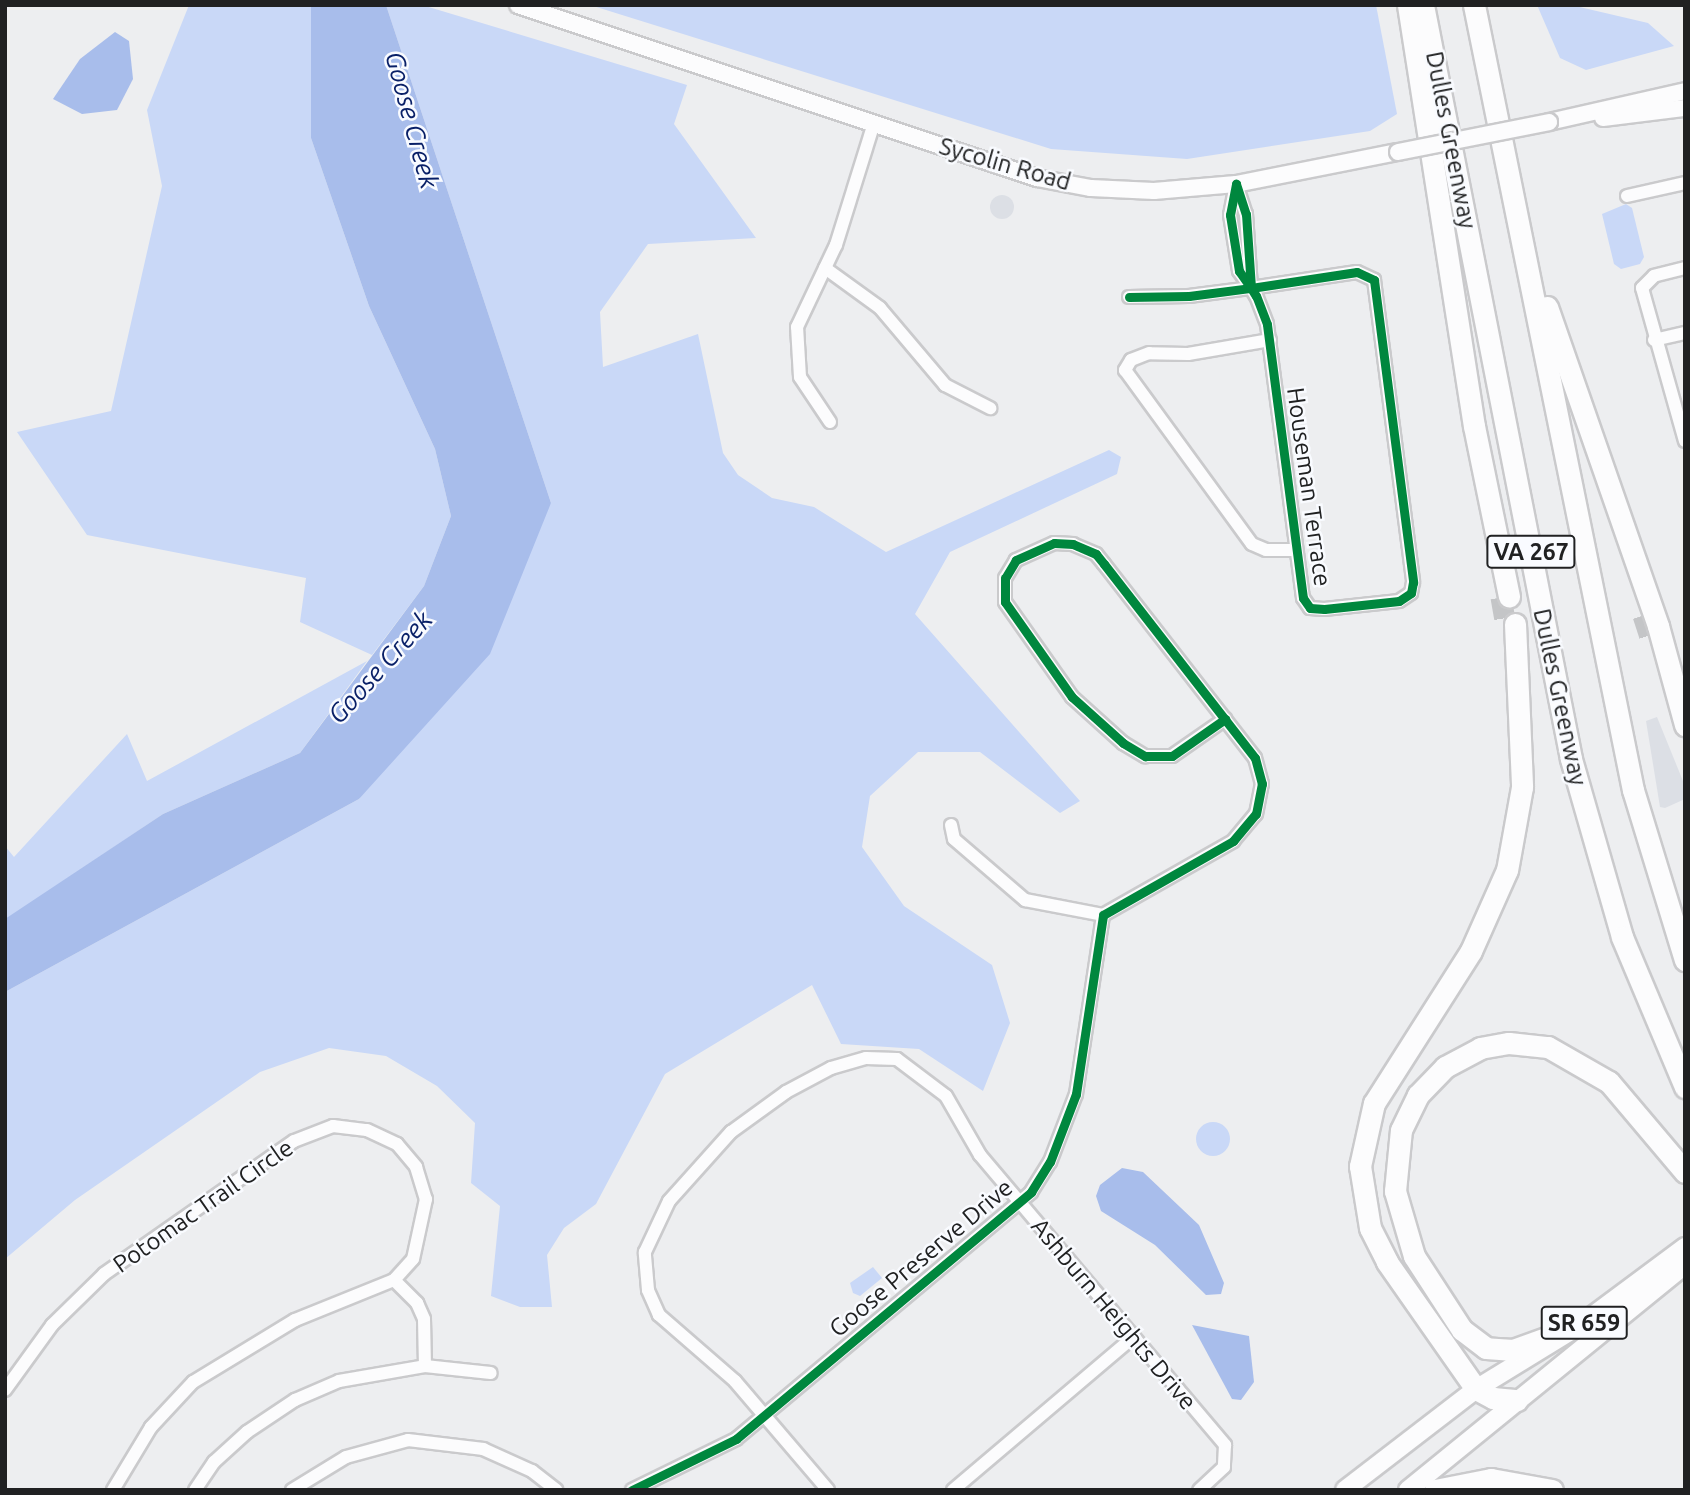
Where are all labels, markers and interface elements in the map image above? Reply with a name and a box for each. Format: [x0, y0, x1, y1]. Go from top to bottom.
water label: Goose Creek [379, 48, 445, 192]
street label: Dulles Greenway [1420, 49, 1482, 231]
street label: Sycolin Road [936, 131, 1074, 197]
street label: Houseman Terrace [1281, 386, 1337, 588]
road number: VA 267 [1486, 532, 1576, 572]
water label: Goose Creek [321, 604, 439, 730]
street label: Dulles Greenway [1527, 606, 1593, 788]
street label: Potomac Trail Circle [107, 1133, 299, 1279]
street label: Goose Preserve Drive [824, 1173, 1018, 1343]
street label: Ashburn Heights Drive [1025, 1212, 1203, 1416]
road number: SR 659 [1540, 1304, 1628, 1342]

